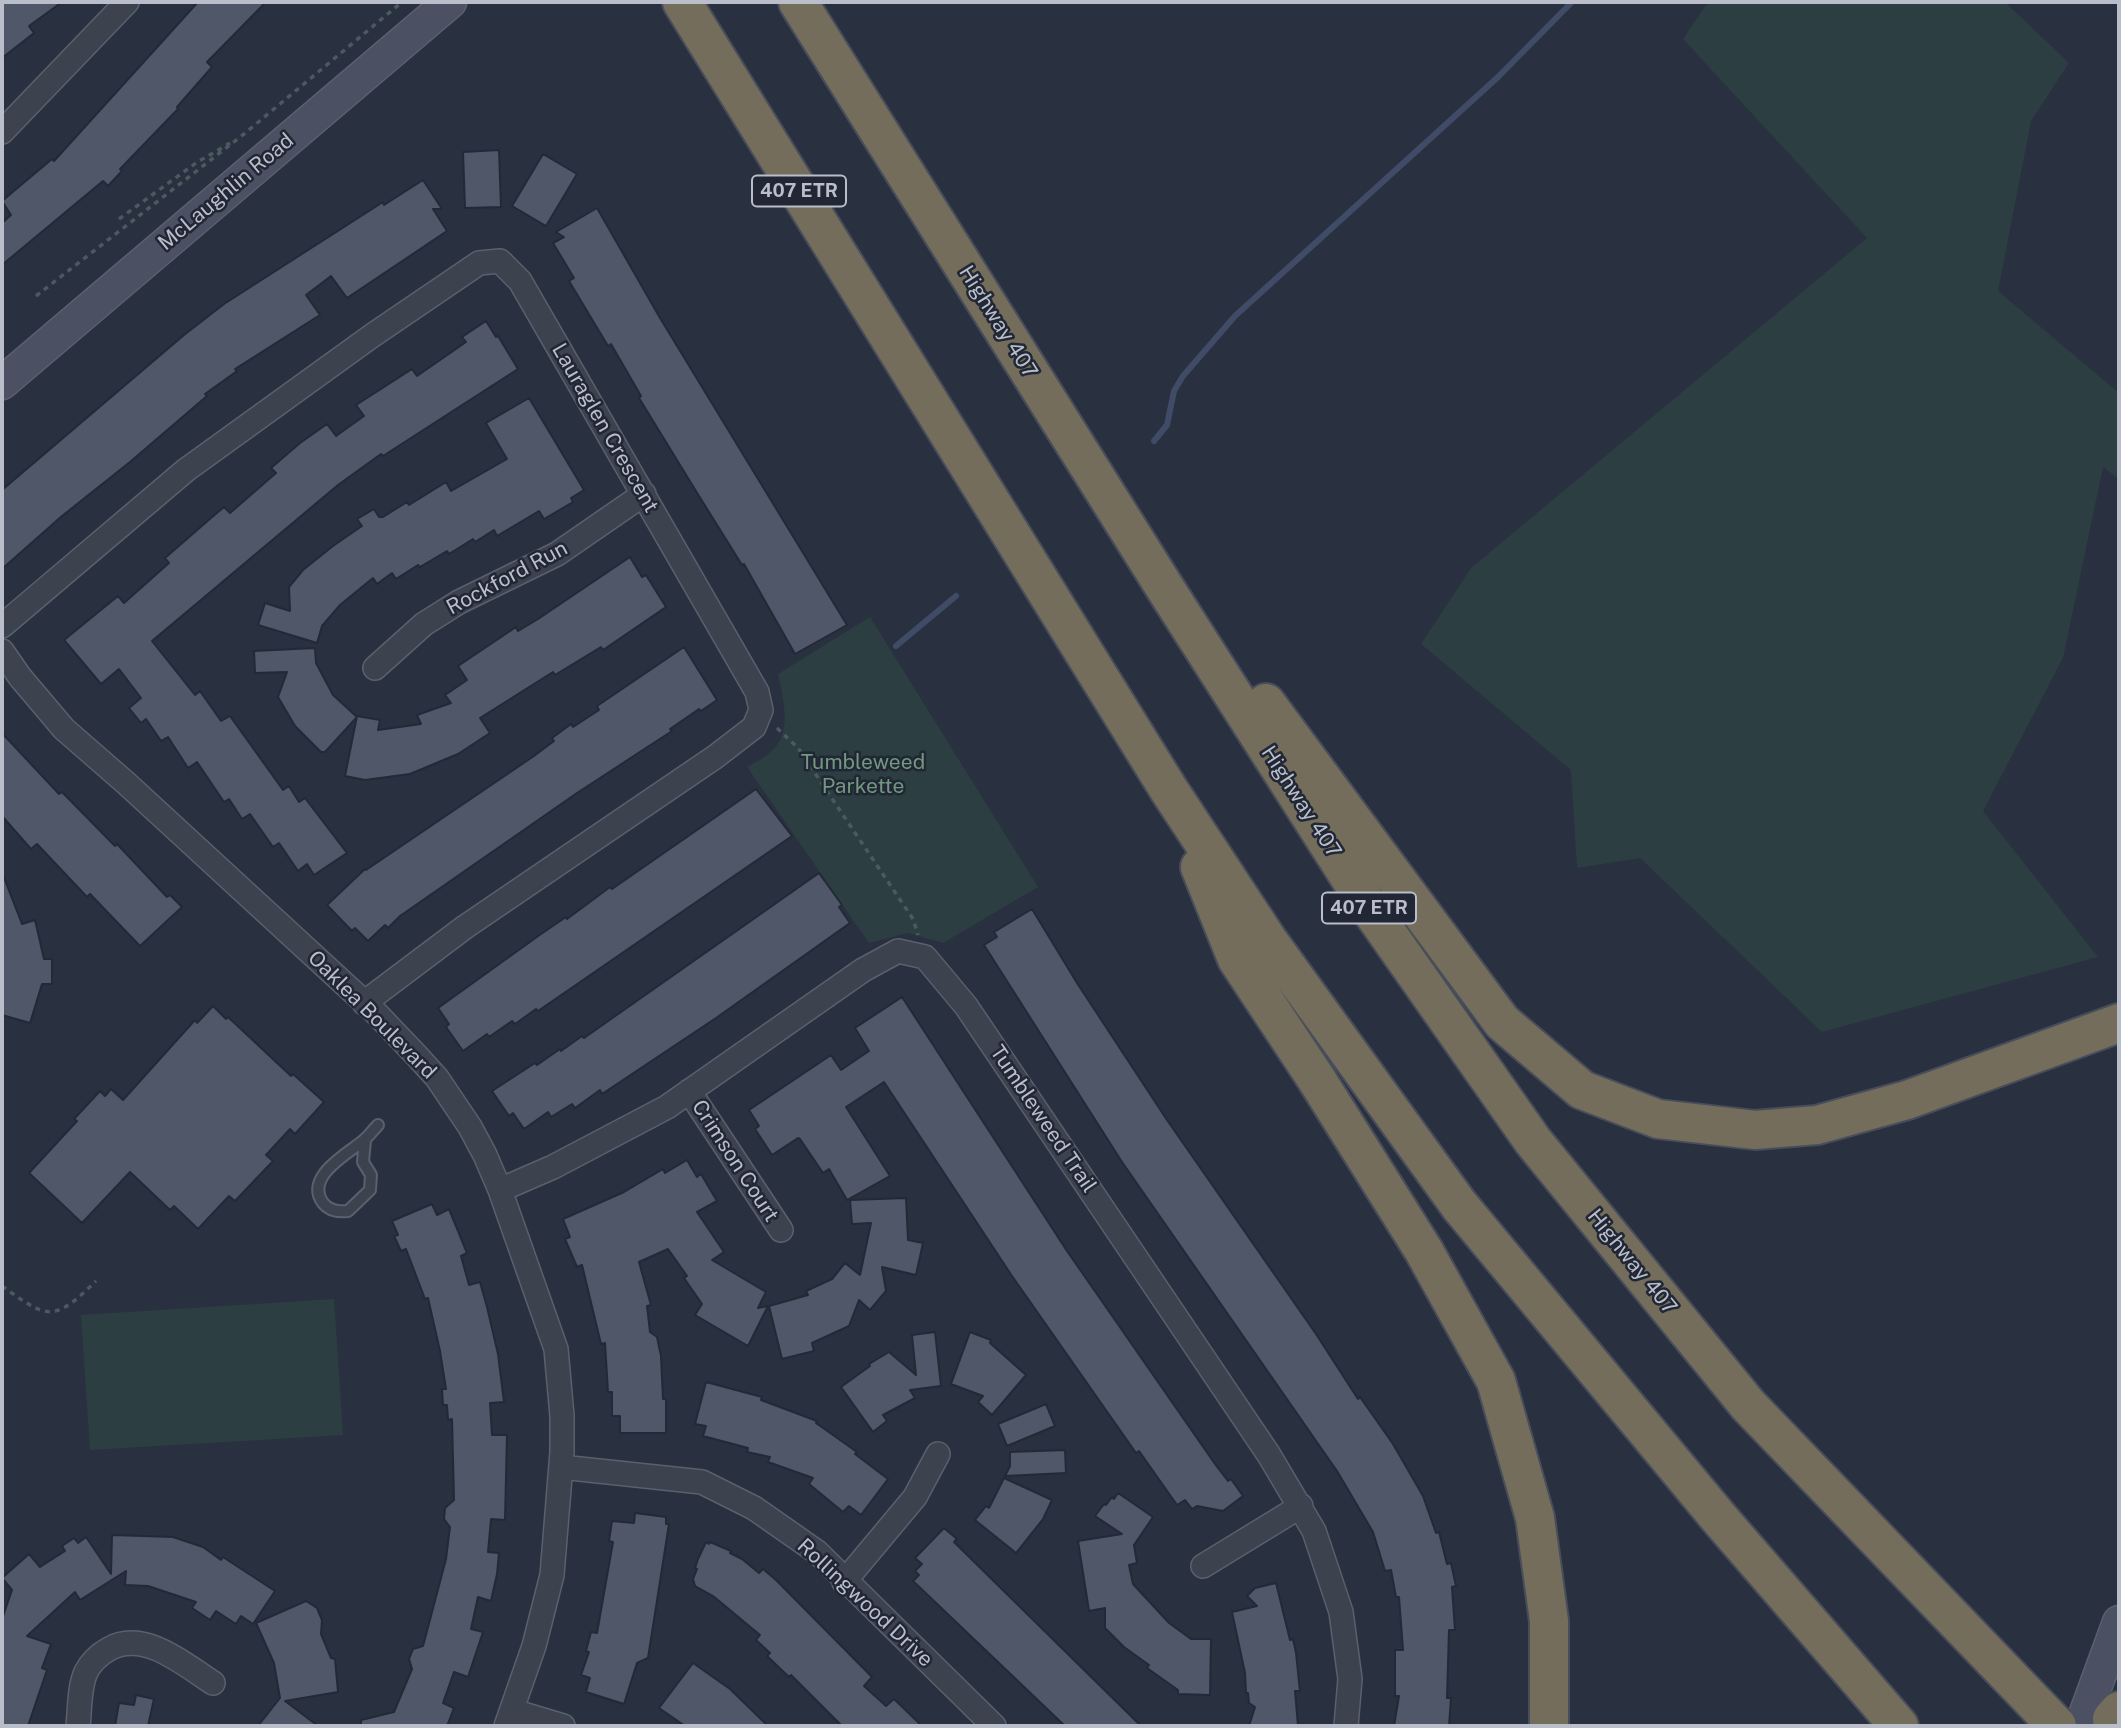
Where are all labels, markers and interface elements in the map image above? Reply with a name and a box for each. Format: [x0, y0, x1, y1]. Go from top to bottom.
street label: McLaughlin Road [153, 128, 299, 256]
road number: 407 ETR [752, 176, 846, 206]
street label: Highway 407 [953, 261, 1043, 383]
street label: Lauraglen Crescent [546, 339, 664, 517]
street label: Rockford Run [442, 536, 572, 620]
street label: Highway 407 [1256, 741, 1346, 863]
park label: Tumbleweed Parkette [801, 750, 925, 800]
road number: 407 ETR [1322, 893, 1416, 924]
street label: Oaklea Boulevard [303, 946, 441, 1084]
street label: Tumbleweed Trail [984, 1040, 1102, 1198]
street label: Crimson Court [686, 1095, 784, 1227]
street label: Highway 407 [1582, 1204, 1682, 1320]
street label: Rollingwood Drive [792, 1534, 938, 1672]

